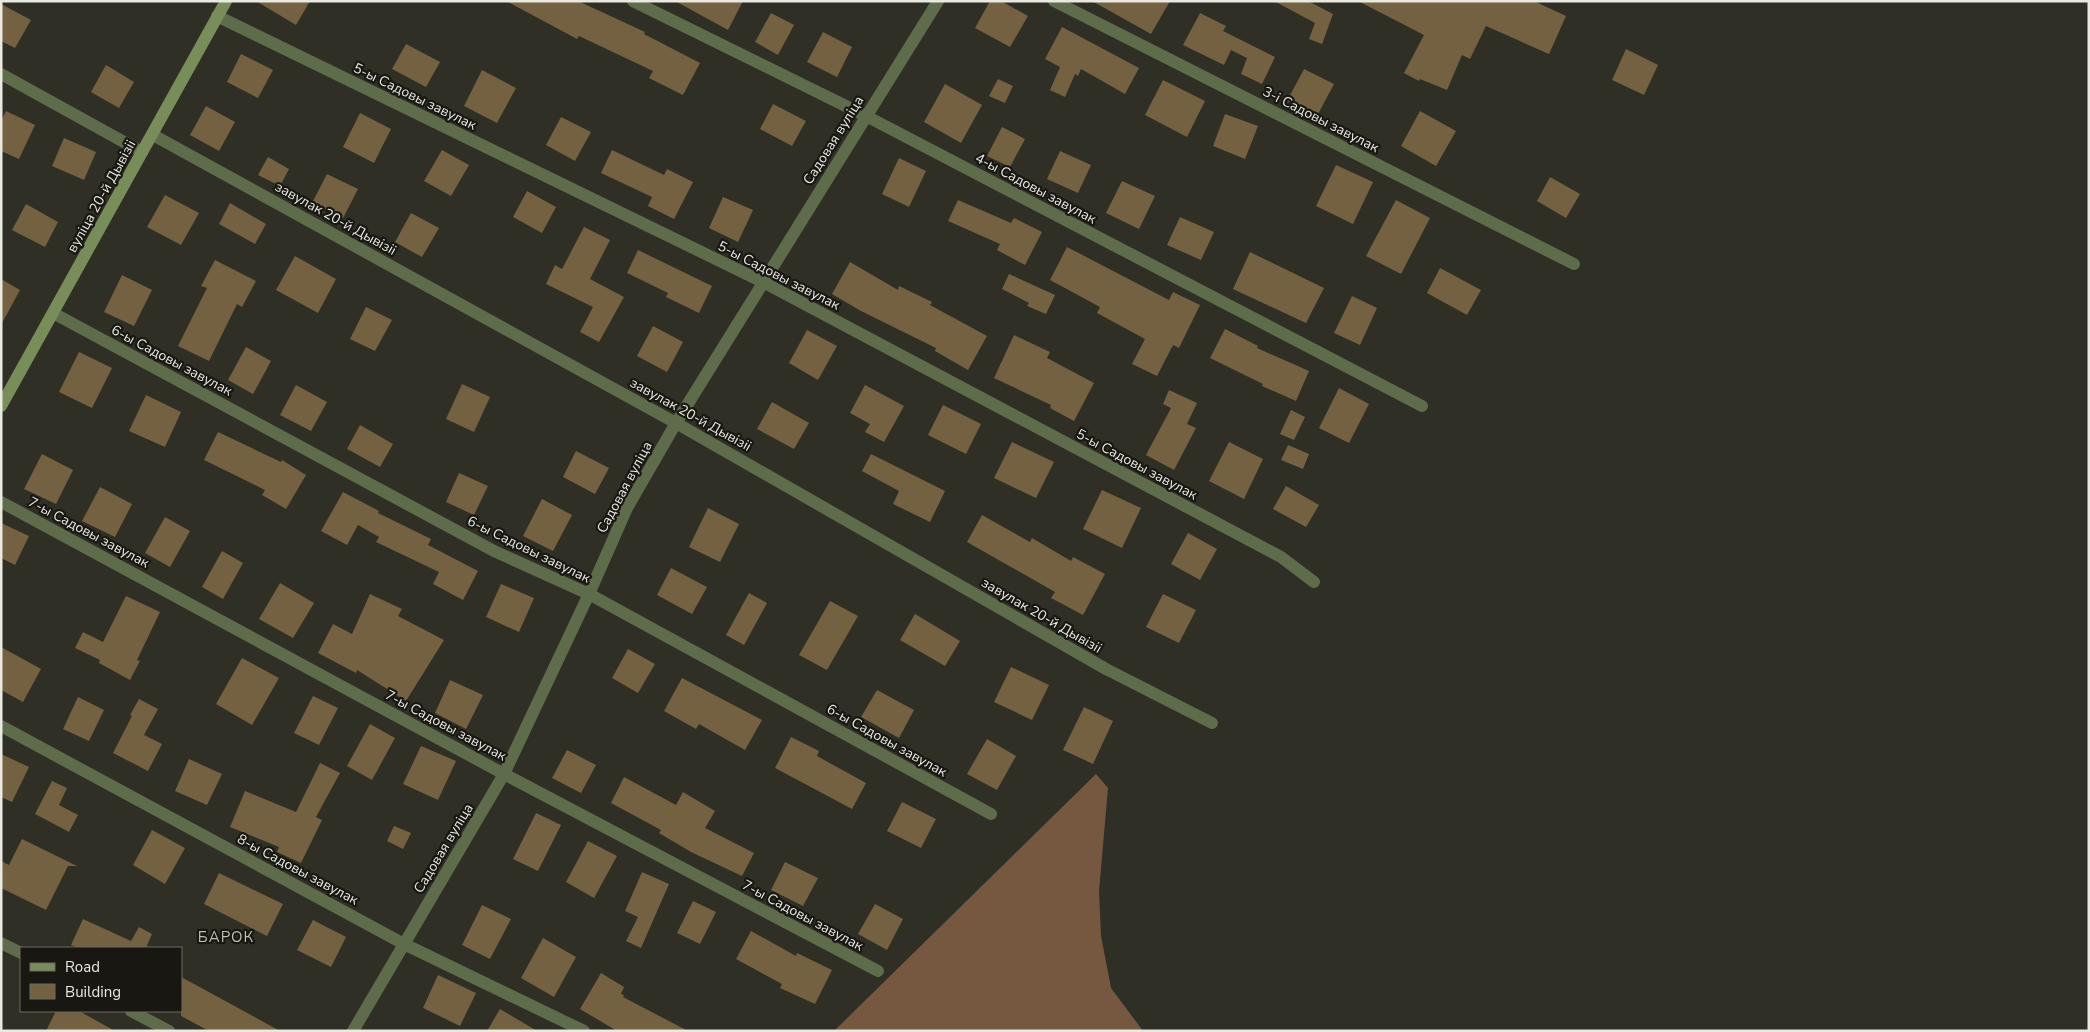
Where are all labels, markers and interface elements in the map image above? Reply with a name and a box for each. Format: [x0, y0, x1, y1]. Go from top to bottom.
street label: 5-ы Садовы завулак [350, 58, 480, 135]
street label: 3-і Садовы завулак [1259, 82, 1383, 157]
street label: Садовая вуліца [799, 92, 868, 188]
street label: вуліца 20-й Дывізіі [63, 137, 140, 256]
street label: 4-ы Садовы завулак [972, 148, 1100, 229]
street label: завулак 20-й Дывізіі [272, 177, 400, 260]
street label: 5-ы Садовы завулак [714, 236, 844, 315]
street label: 6-ы Садовы завулак [108, 320, 236, 401]
street label: завулак 20-й Дывізіі [627, 373, 755, 456]
street label: 5-ы Садовы завулак [1073, 424, 1201, 505]
street label: Садовая вуліца [592, 438, 657, 536]
street label: 7-ы Садовы завулак [25, 492, 153, 573]
street label: 6-ы Садовы завулак [464, 511, 594, 588]
street label: завулак 20-й Дывізіі [978, 573, 1105, 658]
street label: 7-ы Садовы завулак [382, 685, 510, 766]
street label: 6-ы Садовы завулак [823, 699, 951, 782]
street label: Садовая вуліца [409, 800, 478, 897]
street label: 8-ы Садовы завулак [234, 829, 362, 910]
street label: 7-ы Садовы завулак [739, 875, 867, 956]
district label: БАРОК [198, 927, 254, 947]
legend [20, 947, 182, 1012]
text: Road [65, 957, 100, 977]
text: Building [65, 982, 121, 1002]

